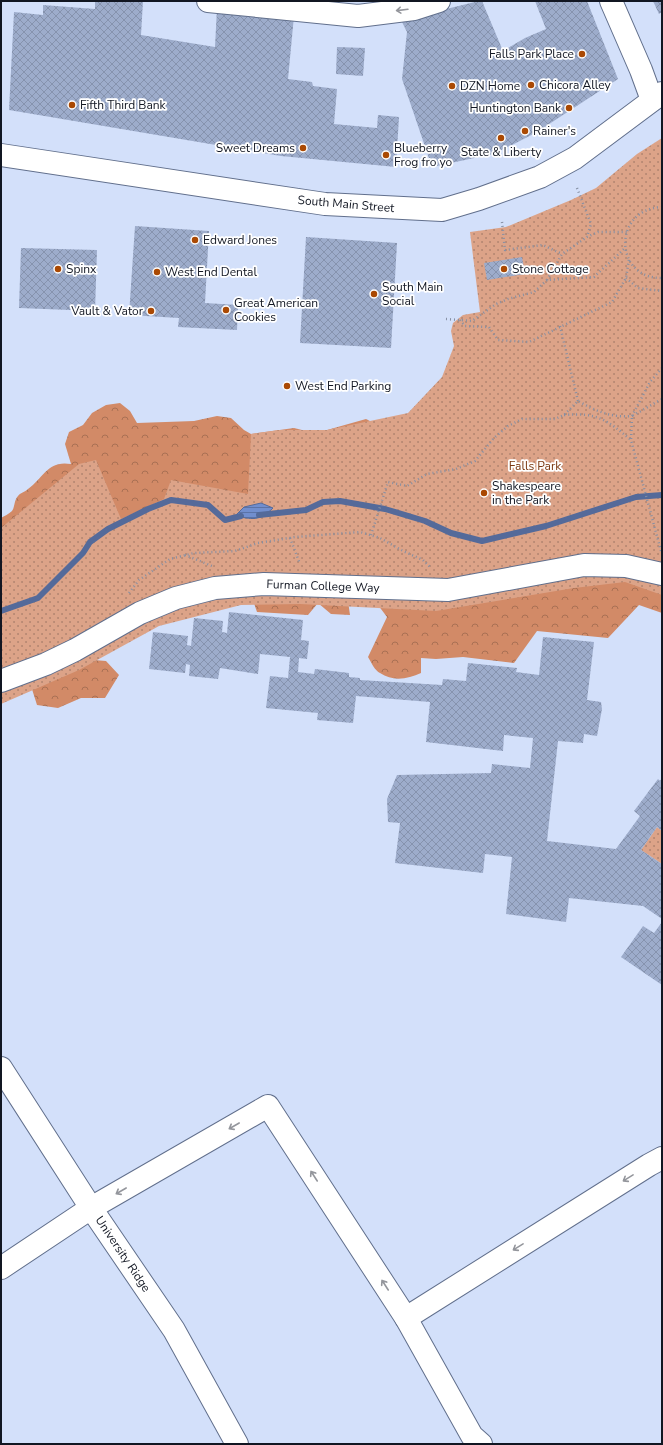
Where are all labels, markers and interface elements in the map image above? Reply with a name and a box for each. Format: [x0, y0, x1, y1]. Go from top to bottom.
one-way arrow [396, 7, 409, 14]
place label: Falls Park Place [489, 46, 574, 62]
marker: Falls Park Place [577, 49, 587, 59]
place label: Chicora Alley [539, 77, 612, 93]
place label: DZN Home [460, 78, 520, 94]
marker: Chicora Alley [526, 80, 536, 90]
marker: DZN Home [447, 81, 457, 91]
place label: Fifth Third Bank [80, 97, 167, 113]
marker: Fifth Third Bank [67, 100, 77, 110]
place label: Huntington Bank [469, 100, 562, 116]
marker: Huntington Bank [564, 103, 574, 113]
place label: Rainer's [533, 123, 576, 139]
marker: Rainer's [520, 126, 530, 136]
marker: State & Liberty [496, 133, 506, 143]
place label: Sweet Dreams [216, 140, 295, 156]
place label: Blueberry Frog fro yo [394, 140, 453, 170]
marker: Sweet Dreams [298, 143, 308, 153]
place label: State & Liberty [461, 144, 542, 160]
marker: Blueberry Frog fro yo [381, 150, 391, 160]
street label: South Main Street [297, 192, 396, 216]
place label: Edward Jones [203, 232, 277, 248]
marker: Edward Jones [190, 235, 200, 245]
place label: Spinx [66, 261, 97, 277]
place label: Stone Cottage [512, 261, 589, 277]
marker: Spinx [53, 264, 63, 274]
place label: West End Dental [165, 264, 257, 280]
marker: Stone Cottage [499, 264, 509, 274]
marker: West End Dental [152, 267, 162, 277]
place label: South Main Social [382, 279, 443, 309]
marker: South Main Social [369, 289, 379, 299]
place label: Great American Cookies [234, 295, 318, 325]
place label: Vault & Vator [70, 303, 144, 319]
marker: Great American Cookies [221, 305, 231, 315]
marker: Vault & Vator [146, 306, 156, 316]
place label: West End Parking [295, 378, 391, 394]
marker: West End Parking [282, 381, 292, 391]
park label: Falls Park [509, 458, 562, 474]
place label: Shakespeare in the Park [492, 478, 561, 508]
marker: Shakespeare in the Park [479, 488, 489, 498]
street label: Furman College Way [266, 576, 381, 596]
one-way arrow [228, 1122, 240, 1130]
one-way arrow [309, 1170, 317, 1182]
one-way arrow [622, 1174, 634, 1182]
one-way arrow [115, 1187, 127, 1195]
street label: University Ridge [92, 1213, 154, 1295]
one-way arrow [513, 1243, 524, 1251]
one-way arrow [380, 1279, 388, 1291]

